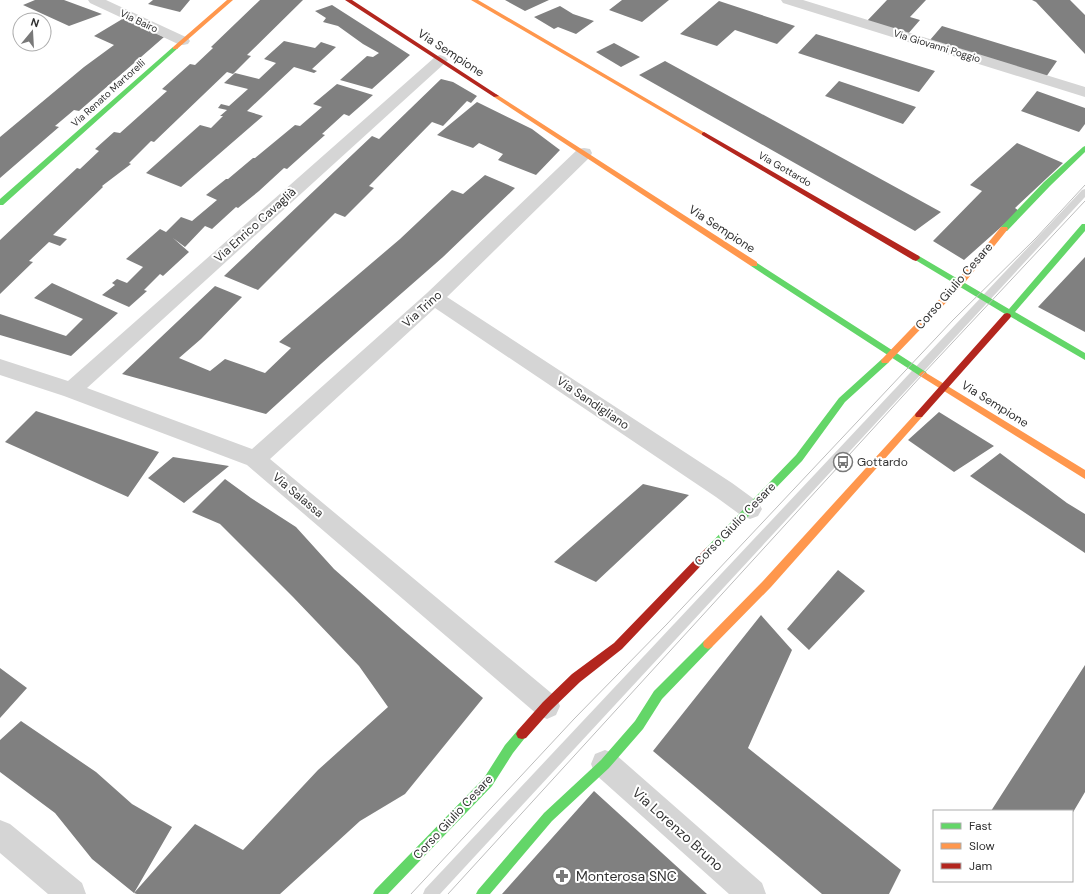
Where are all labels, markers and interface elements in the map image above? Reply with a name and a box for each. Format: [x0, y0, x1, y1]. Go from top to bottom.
street label: Via Bairo [118, 7, 160, 35]
north arrow [12, 12, 52, 52]
text: N [29, 15, 41, 30]
street label: Via Sempione [415, 26, 488, 81]
street label: Via Giovanni Poggio [892, 27, 982, 65]
street label: Via Renato Martorelli [68, 56, 148, 130]
street label: Via Gottardo [756, 148, 814, 190]
street label: Via Enrico Cavaglià [211, 184, 299, 266]
street label: Via Sempione [686, 202, 759, 257]
street label: Corso Giulio Cesare [912, 239, 996, 333]
street label: Via Trino [399, 287, 445, 331]
street label: Via Sandigliano [554, 373, 632, 433]
street label: Via Sempione [958, 377, 1032, 431]
bus stop icon: Gottardo [832, 451, 854, 473]
place label: Gottardo [857, 454, 908, 470]
street label: Via Salassa [269, 469, 327, 521]
street label: Corso Giulio Cesare [691, 479, 779, 569]
street label: Corso Giulio Cesare [410, 771, 497, 863]
street label: Via Lorenzo Bruno [629, 783, 727, 875]
legend [933, 810, 1073, 882]
text: Fast [969, 818, 992, 834]
text: Slow [969, 838, 995, 854]
text: Jam [969, 858, 992, 874]
pharmacy icon: Monterosa SNC [551, 865, 573, 887]
place label: Monterosa SNC [576, 867, 677, 885]

